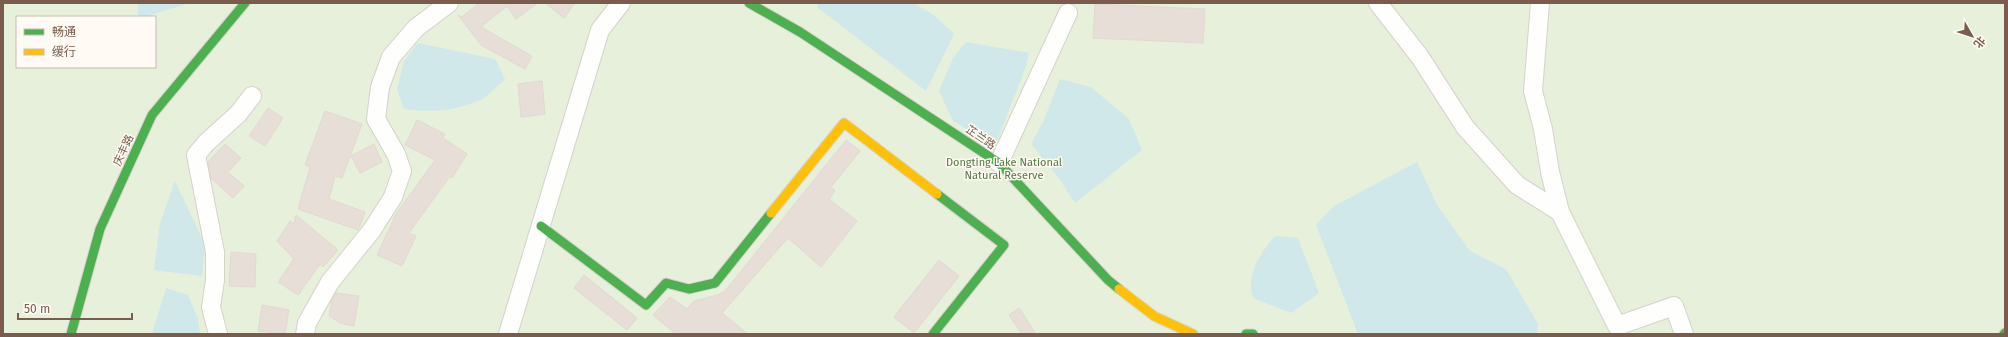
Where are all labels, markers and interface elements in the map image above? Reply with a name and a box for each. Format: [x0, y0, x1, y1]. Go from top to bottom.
legend [16, 16, 156, 68]
north arrow [1952, 16, 1992, 56]
text: 畅通 [52, 25, 76, 39]
text: 北 [1971, 34, 1988, 50]
text: 缓行 [52, 45, 76, 59]
street label: 芷兰路 [963, 123, 998, 152]
street label: 庆丰路 [111, 133, 136, 168]
park label: Dongting Lake National Natural Reserve [946, 156, 1062, 182]
scale bar [18, 295, 132, 321]
text: 50 m [24, 302, 50, 316]

